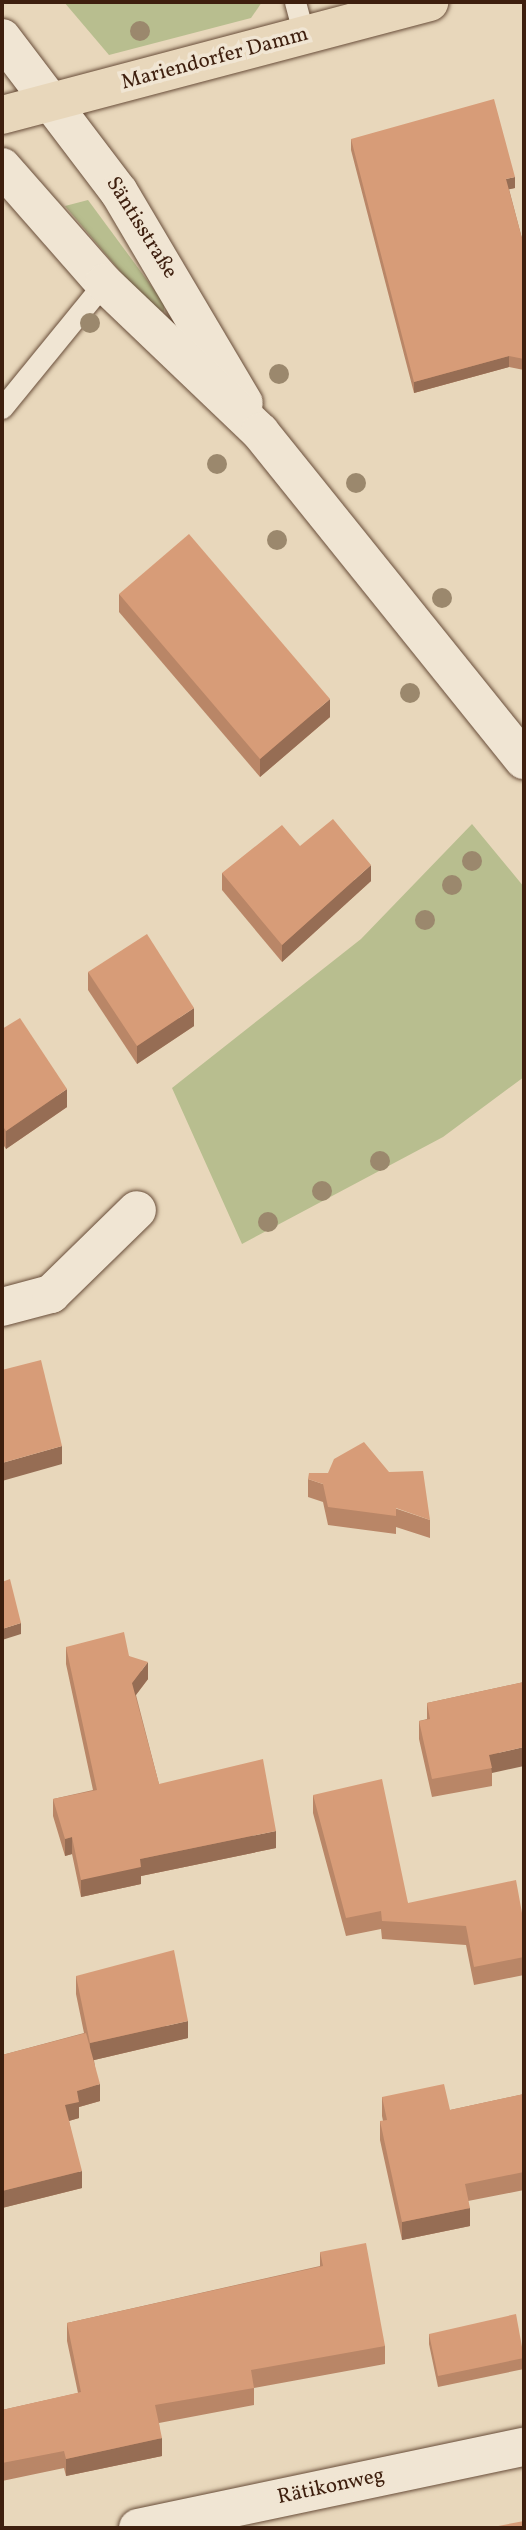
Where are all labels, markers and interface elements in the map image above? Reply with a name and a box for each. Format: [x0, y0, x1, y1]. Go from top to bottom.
street label: Mariendorfer Damm [119, 22, 311, 96]
street label: Säntisstraße [100, 172, 182, 284]
street label: Rätikonweg [275, 2463, 387, 2511]

